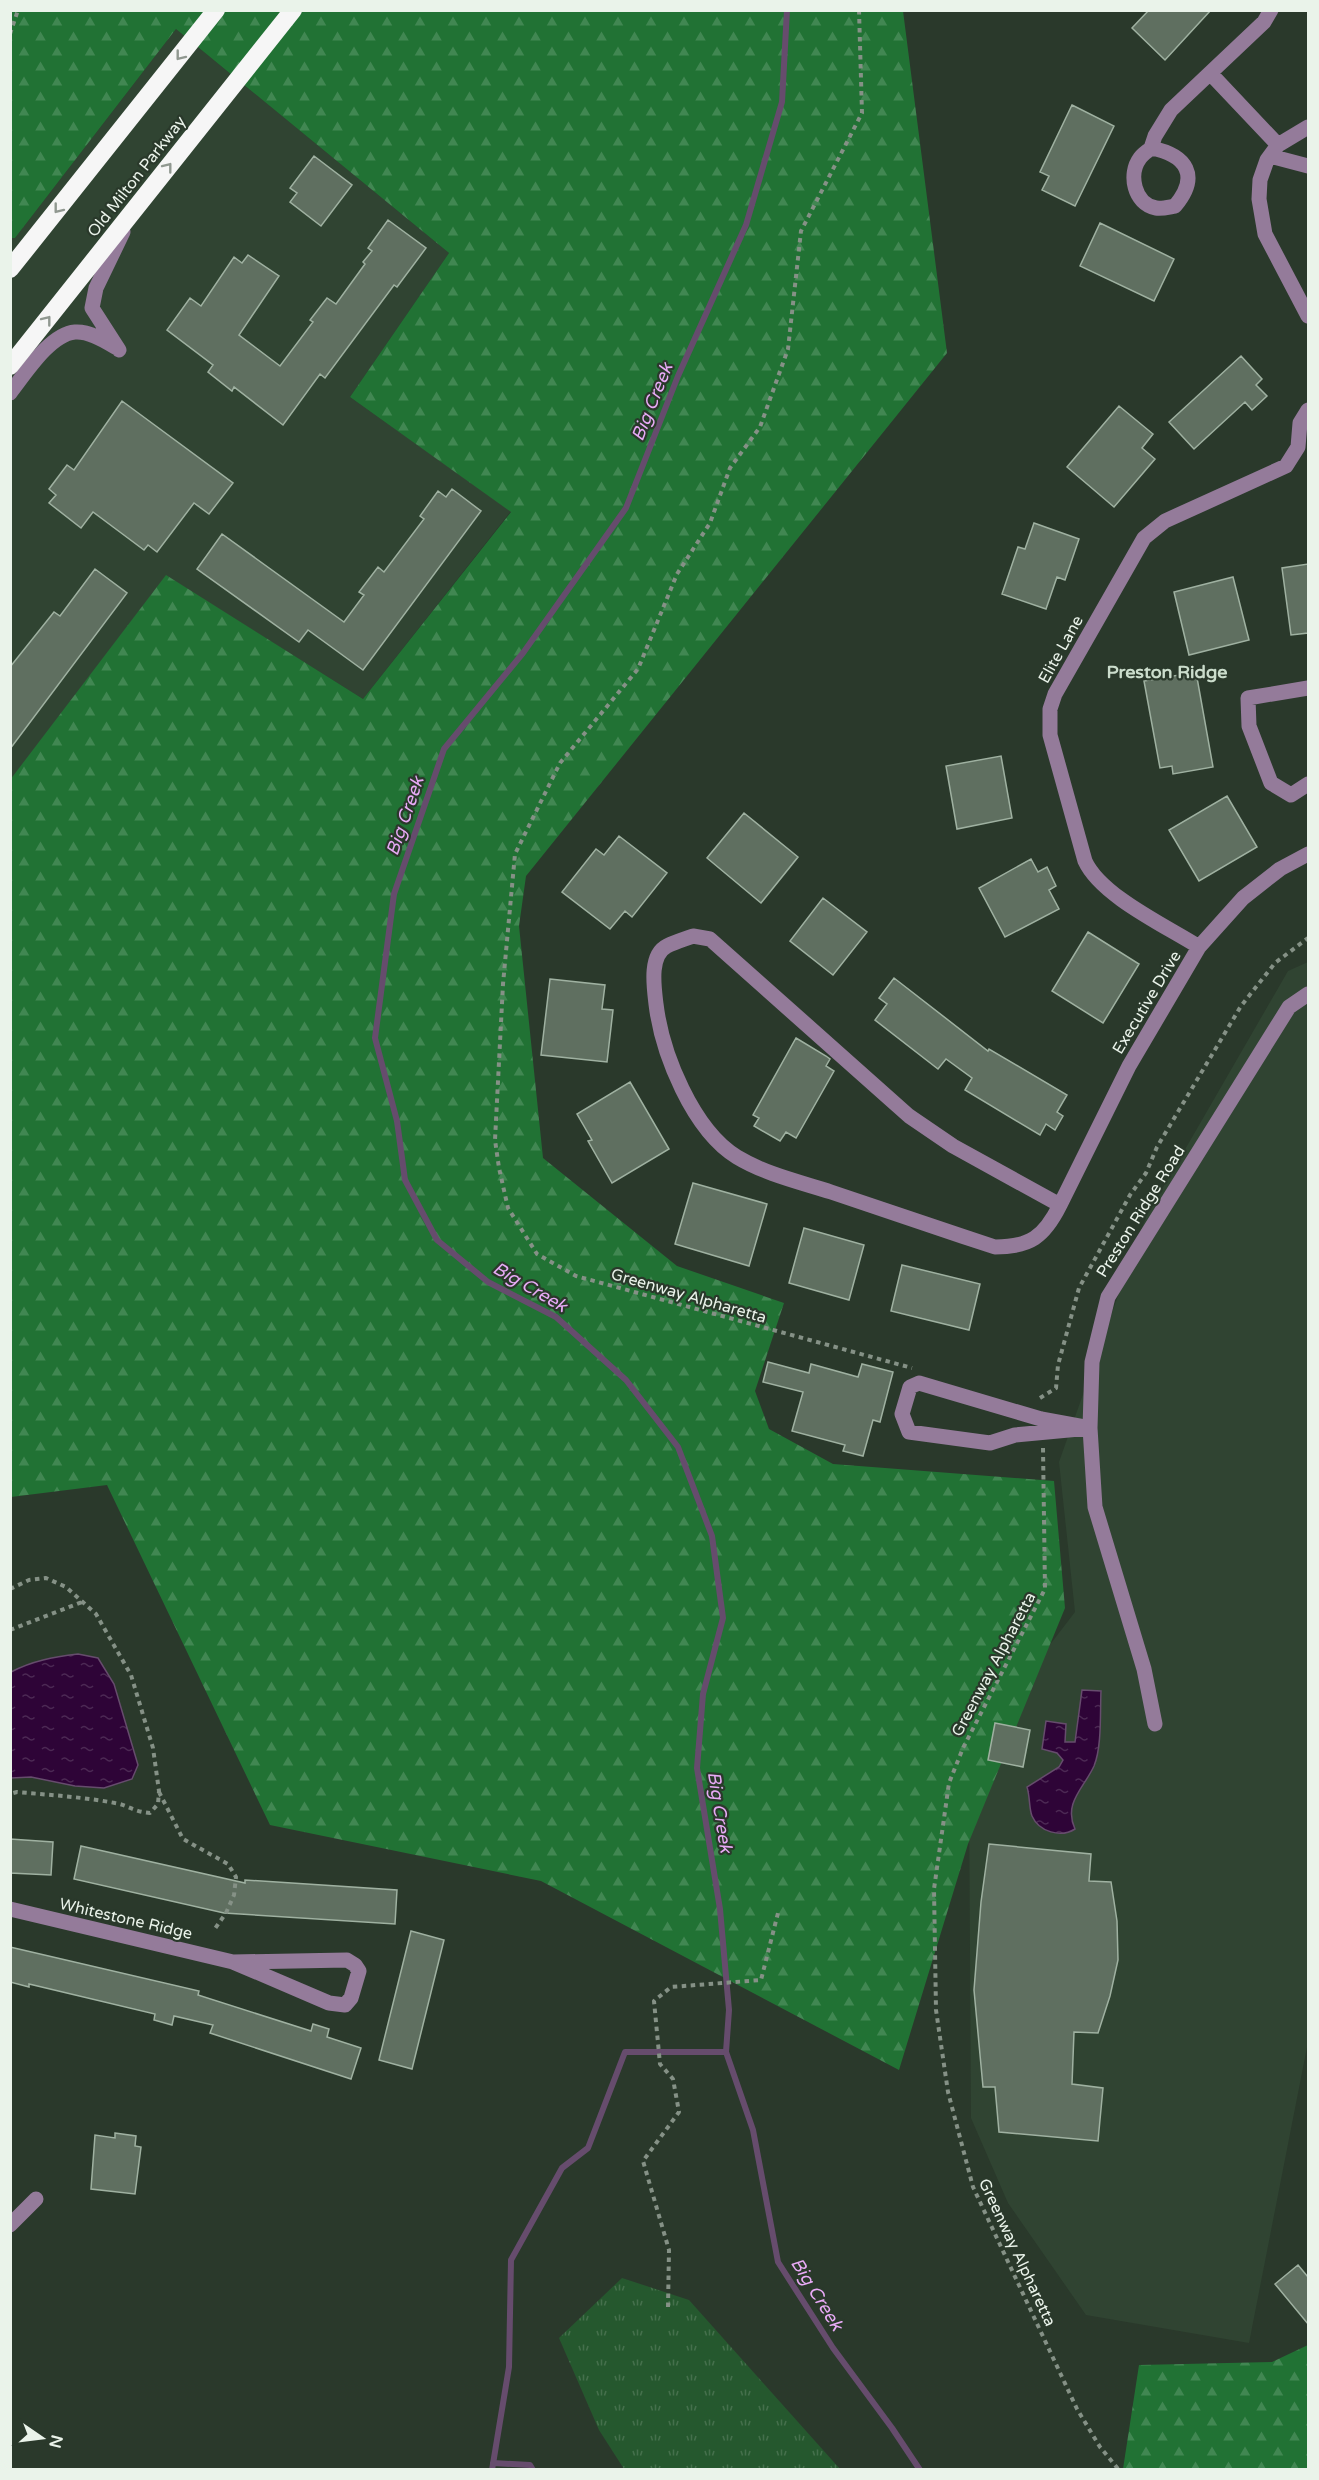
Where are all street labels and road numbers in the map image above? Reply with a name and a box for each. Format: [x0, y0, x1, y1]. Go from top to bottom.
street label: Old Milton Parkway [83, 112, 191, 241]
street label: Elite Lane [1034, 612, 1088, 687]
street label: Executive Drive [1108, 947, 1186, 1058]
street label: Preston Ridge Road [1092, 1142, 1190, 1281]
street label: Greenway Alpharetta [609, 1264, 769, 1328]
street label: Greenway Alpharetta [947, 1589, 1040, 1740]
street label: Whitestone Ridge [57, 1894, 194, 1944]
street label: Greenway Alpharetta [974, 2175, 1060, 2329]

